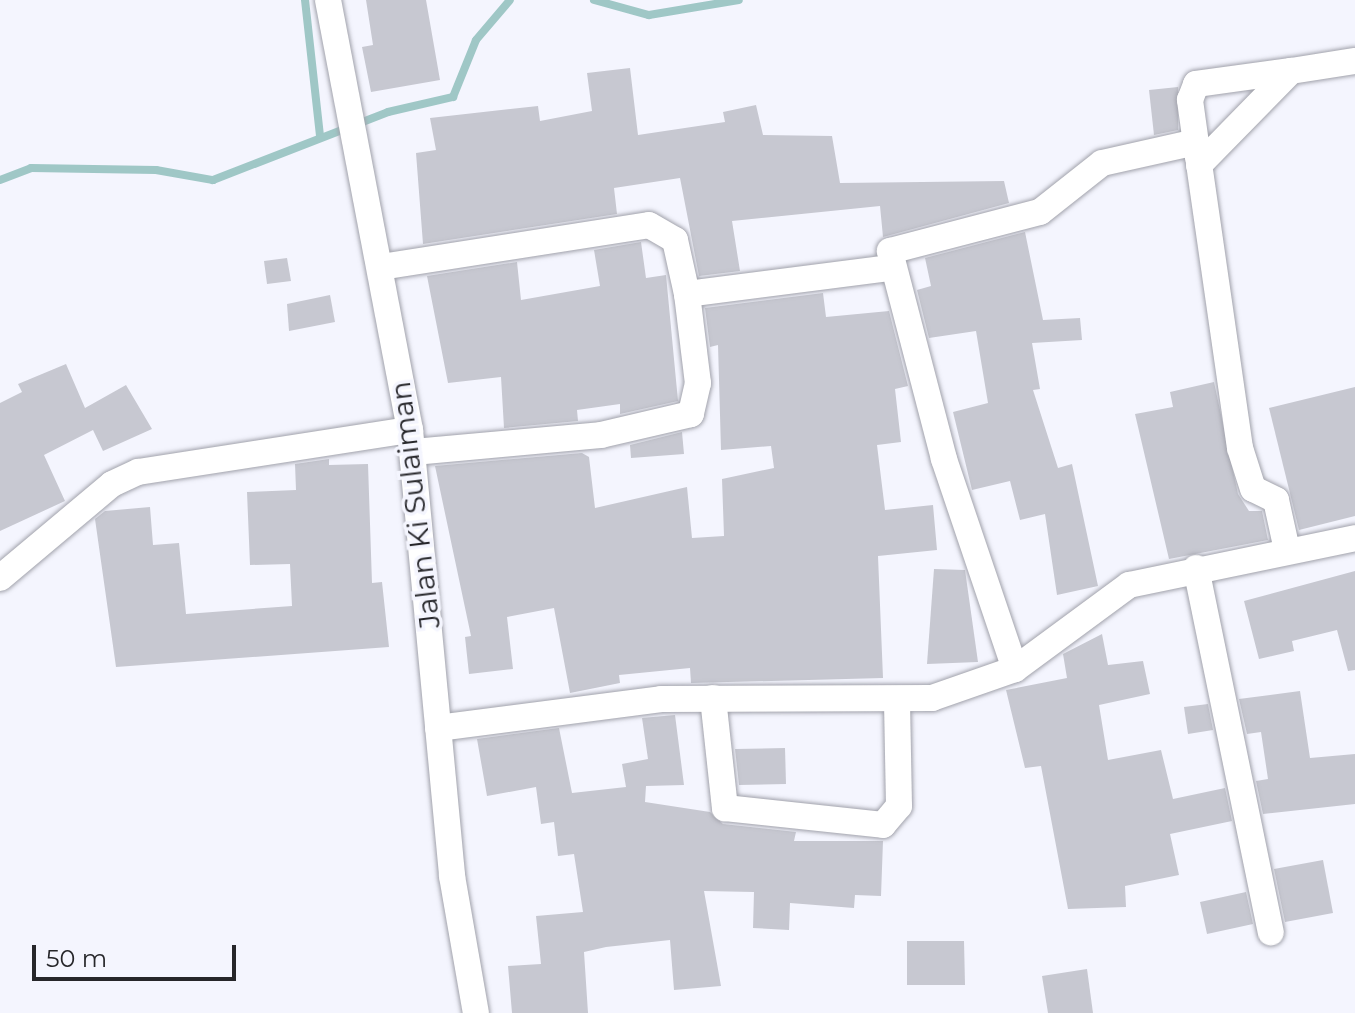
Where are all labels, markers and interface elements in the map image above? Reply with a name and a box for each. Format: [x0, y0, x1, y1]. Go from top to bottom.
street label: Jalan Ki Sulaiman [383, 380, 447, 630]
scale bar [36, 929, 240, 979]
text: 50 m [46, 944, 107, 973]

